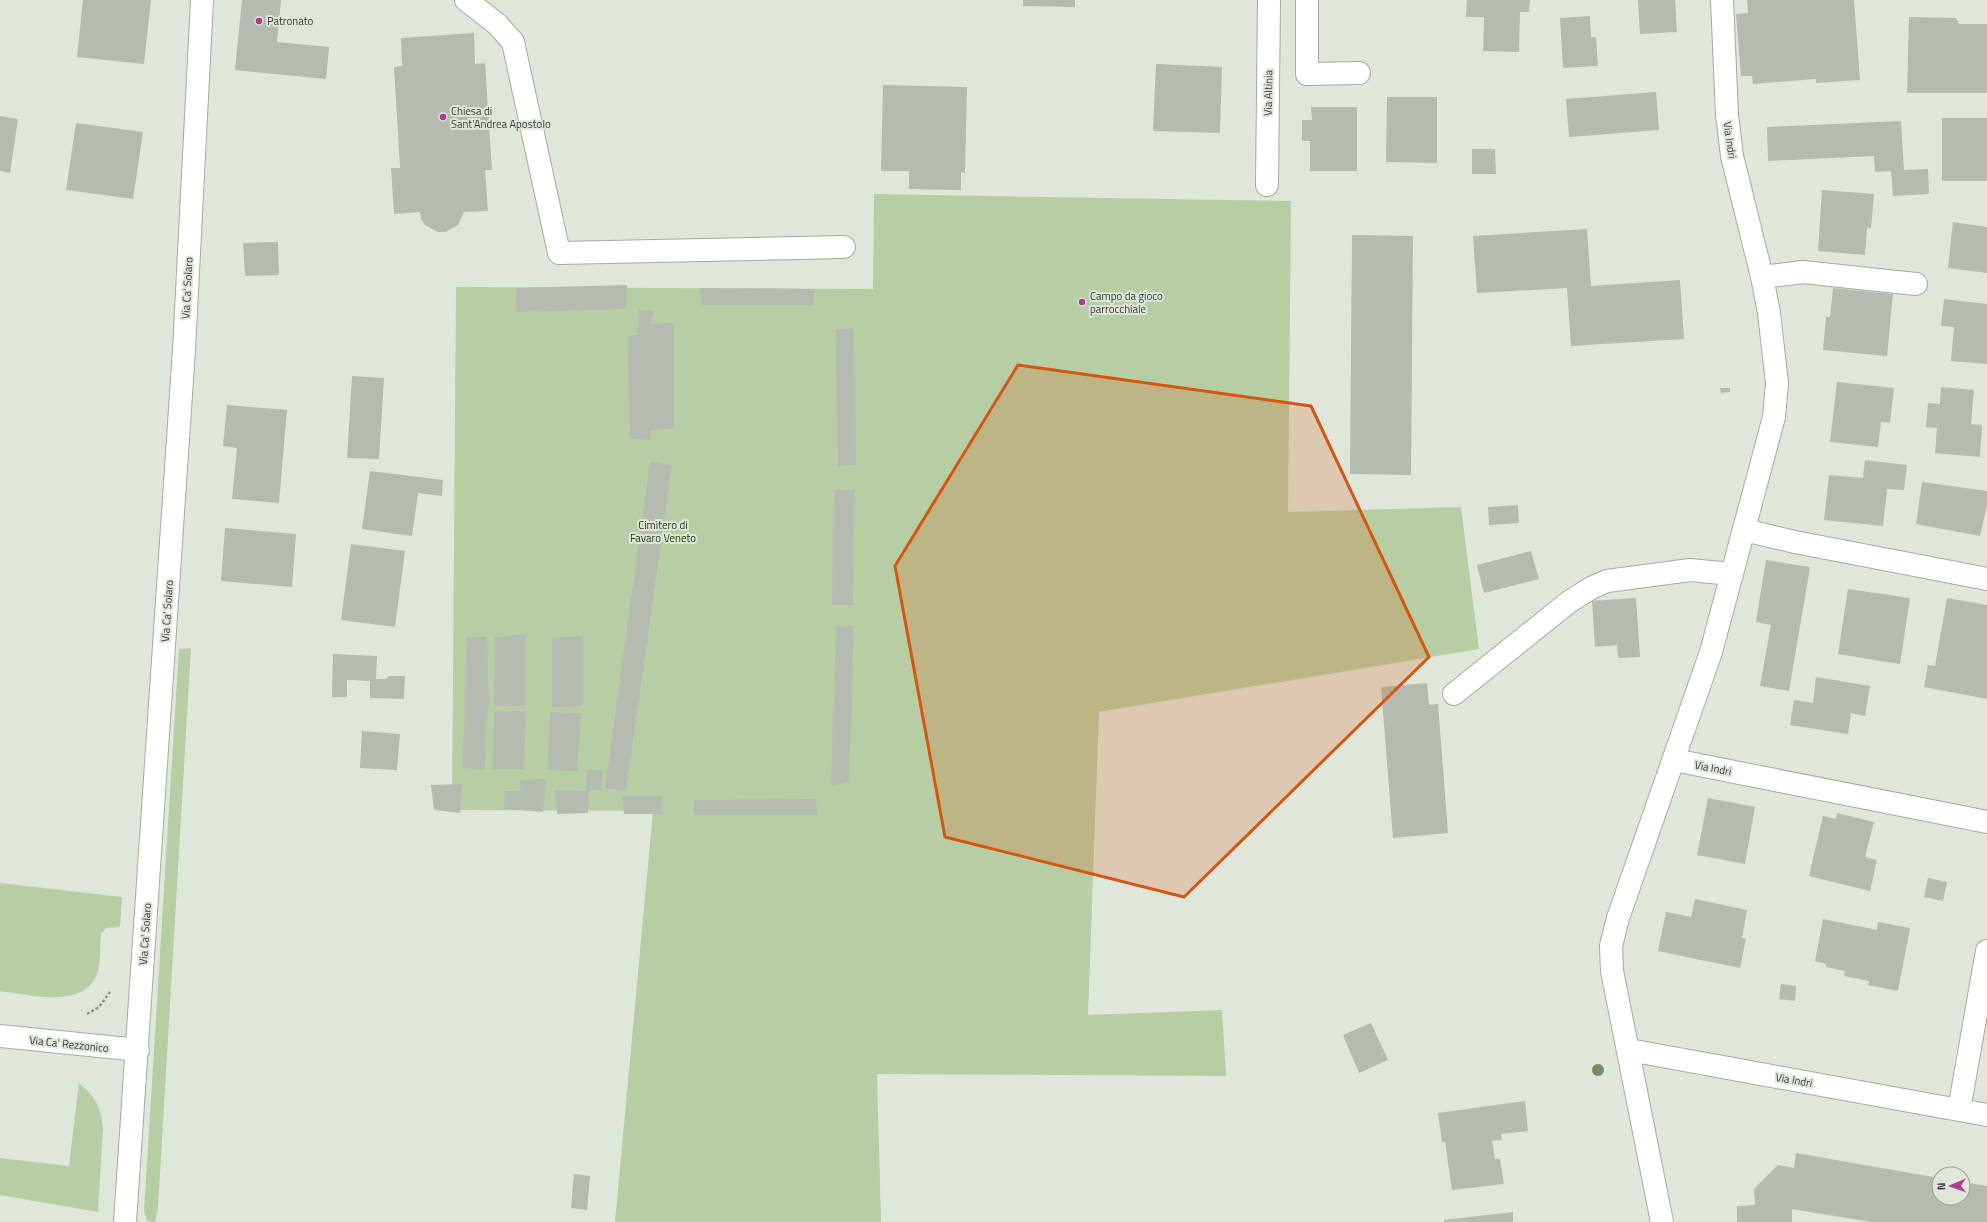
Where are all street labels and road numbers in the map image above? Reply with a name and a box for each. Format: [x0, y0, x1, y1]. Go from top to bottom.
street label: Via Altinia [1260, 69, 1276, 116]
street label: Via Indri [1719, 120, 1741, 160]
street label: Via Ca' Solaro [177, 256, 197, 319]
street label: Via Ca' Solaro [157, 579, 177, 643]
street label: Via Indri [1693, 757, 1733, 779]
street label: Via Ca' Solaro [135, 902, 155, 966]
street label: Via Ca' Rezzonico [28, 1032, 110, 1056]
street label: Via Indri [1774, 1069, 1814, 1091]

